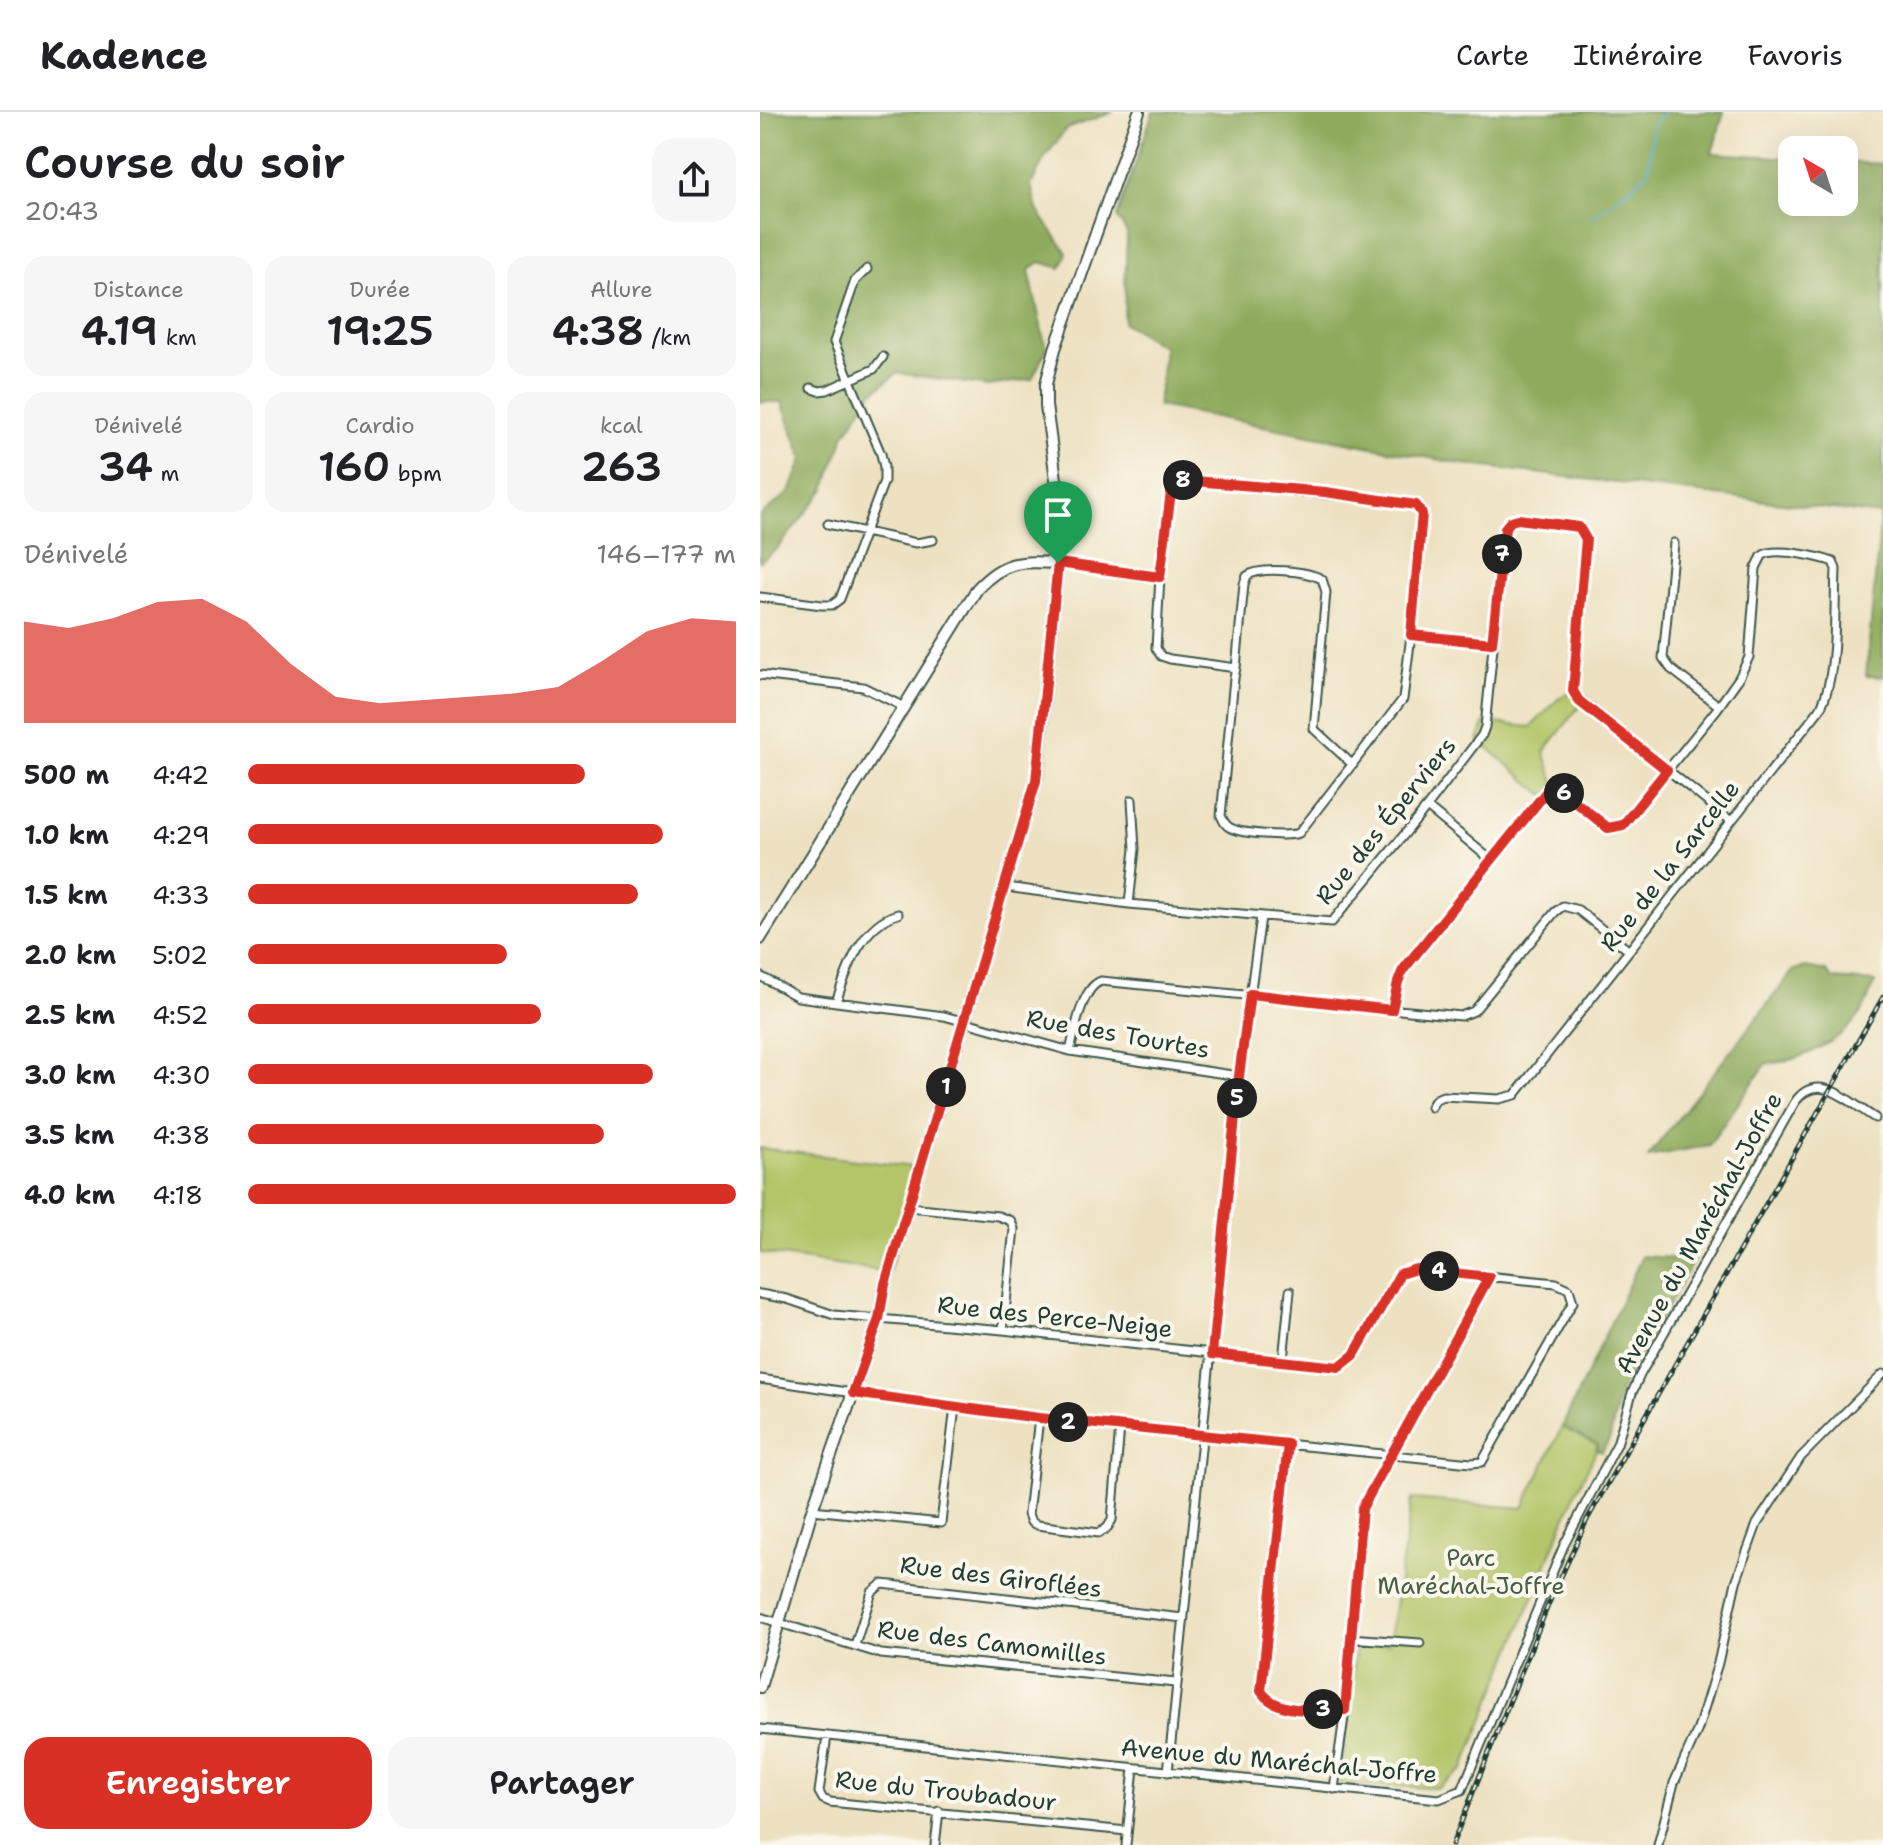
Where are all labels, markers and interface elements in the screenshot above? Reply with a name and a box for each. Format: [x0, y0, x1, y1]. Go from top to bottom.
text: Kadence [40, 30, 208, 81]
text: Carte [1456, 36, 1529, 74]
text: Itinéraire [1573, 36, 1703, 74]
text: Favoris [1747, 36, 1843, 74]
text: Course du soir [24, 133, 345, 192]
north arrow [1778, 136, 1858, 216]
map controls [1778, 136, 1858, 216]
button: share [652, 138, 736, 222]
text: 20:43 [24, 193, 99, 228]
text: Distance [94, 275, 184, 304]
text: Durée [350, 275, 410, 304]
text: Allure [590, 275, 653, 304]
text: 4.19 [81, 304, 158, 358]
text: 19:25 [326, 304, 434, 358]
text: 4:38 [552, 304, 644, 358]
text: km [158, 323, 197, 352]
text: /km [644, 323, 691, 352]
text: Dénivelé [94, 411, 183, 440]
text: Cardio [345, 411, 415, 440]
text: kcal [600, 411, 643, 440]
text: 34 [98, 440, 153, 494]
text: 160 [318, 440, 390, 494]
text: 263 [581, 440, 662, 494]
text: m [153, 459, 180, 488]
text: bpm [390, 459, 442, 488]
pin: 8 [1163, 460, 1203, 500]
text: 8 [1175, 465, 1191, 494]
pin [1024, 481, 1092, 563]
icon: arrive [1036, 493, 1080, 537]
pin: 7 [1482, 534, 1522, 574]
text: Dénivelé [24, 536, 129, 571]
text: 146–177 m [597, 536, 736, 571]
text: 7 [1494, 539, 1510, 568]
street label: Rue des Éperviers [1309, 731, 1463, 911]
text: 500 m [24, 757, 109, 792]
text: 4:42 [152, 757, 209, 792]
pin: 6 [1544, 773, 1584, 813]
street label: Rue de la Sarcelle [1593, 774, 1747, 958]
text: 6 [1556, 778, 1572, 807]
text: 1.0 km [24, 817, 109, 852]
text: 4:29 [152, 817, 210, 852]
text: 1.5 km [24, 877, 108, 912]
text: 4:33 [152, 877, 210, 912]
text: 2.0 km [24, 937, 116, 972]
text: 5:02 [152, 937, 208, 972]
text: 2.5 km [24, 997, 115, 1032]
text: 4:52 [152, 997, 208, 1032]
street label: Rue des Tourtes [1024, 1002, 1212, 1066]
text: 3.0 km [24, 1057, 116, 1092]
text: 4:30 [152, 1057, 211, 1092]
pin: 1 [926, 1067, 966, 1107]
text: 1 [941, 1072, 951, 1101]
pin: 5 [1217, 1078, 1257, 1118]
text: 5 [1230, 1083, 1244, 1112]
street label: Avenue du Maréchal-Joffre [1608, 1087, 1790, 1379]
text: 3.5 km [24, 1117, 115, 1152]
text: 4:38 [152, 1117, 211, 1152]
text: 4.0 km [24, 1177, 115, 1212]
text: 4:18 [152, 1177, 203, 1212]
pin: 4 [1419, 1251, 1459, 1291]
text: 4 [1431, 1256, 1447, 1285]
street label: Rue des Perce-Neige [936, 1289, 1174, 1345]
pin: 2 [1048, 1402, 1088, 1442]
text: 2 [1060, 1407, 1076, 1436]
park label: Parc Maréchal-Joffre [1377, 1542, 1565, 1602]
street label: Rue des Giroflées [898, 1549, 1104, 1605]
street label: Rue des Camomilles [876, 1613, 1108, 1673]
pin: 3 [1303, 1689, 1343, 1729]
text: 3 [1315, 1694, 1331, 1723]
street label: Avenue du Maréchal-Joffre [1120, 1731, 1438, 1791]
button: Enregistrer [24, 1737, 372, 1829]
button: Partager [388, 1737, 736, 1829]
street label: Rue du Troubadour [834, 1763, 1058, 1819]

